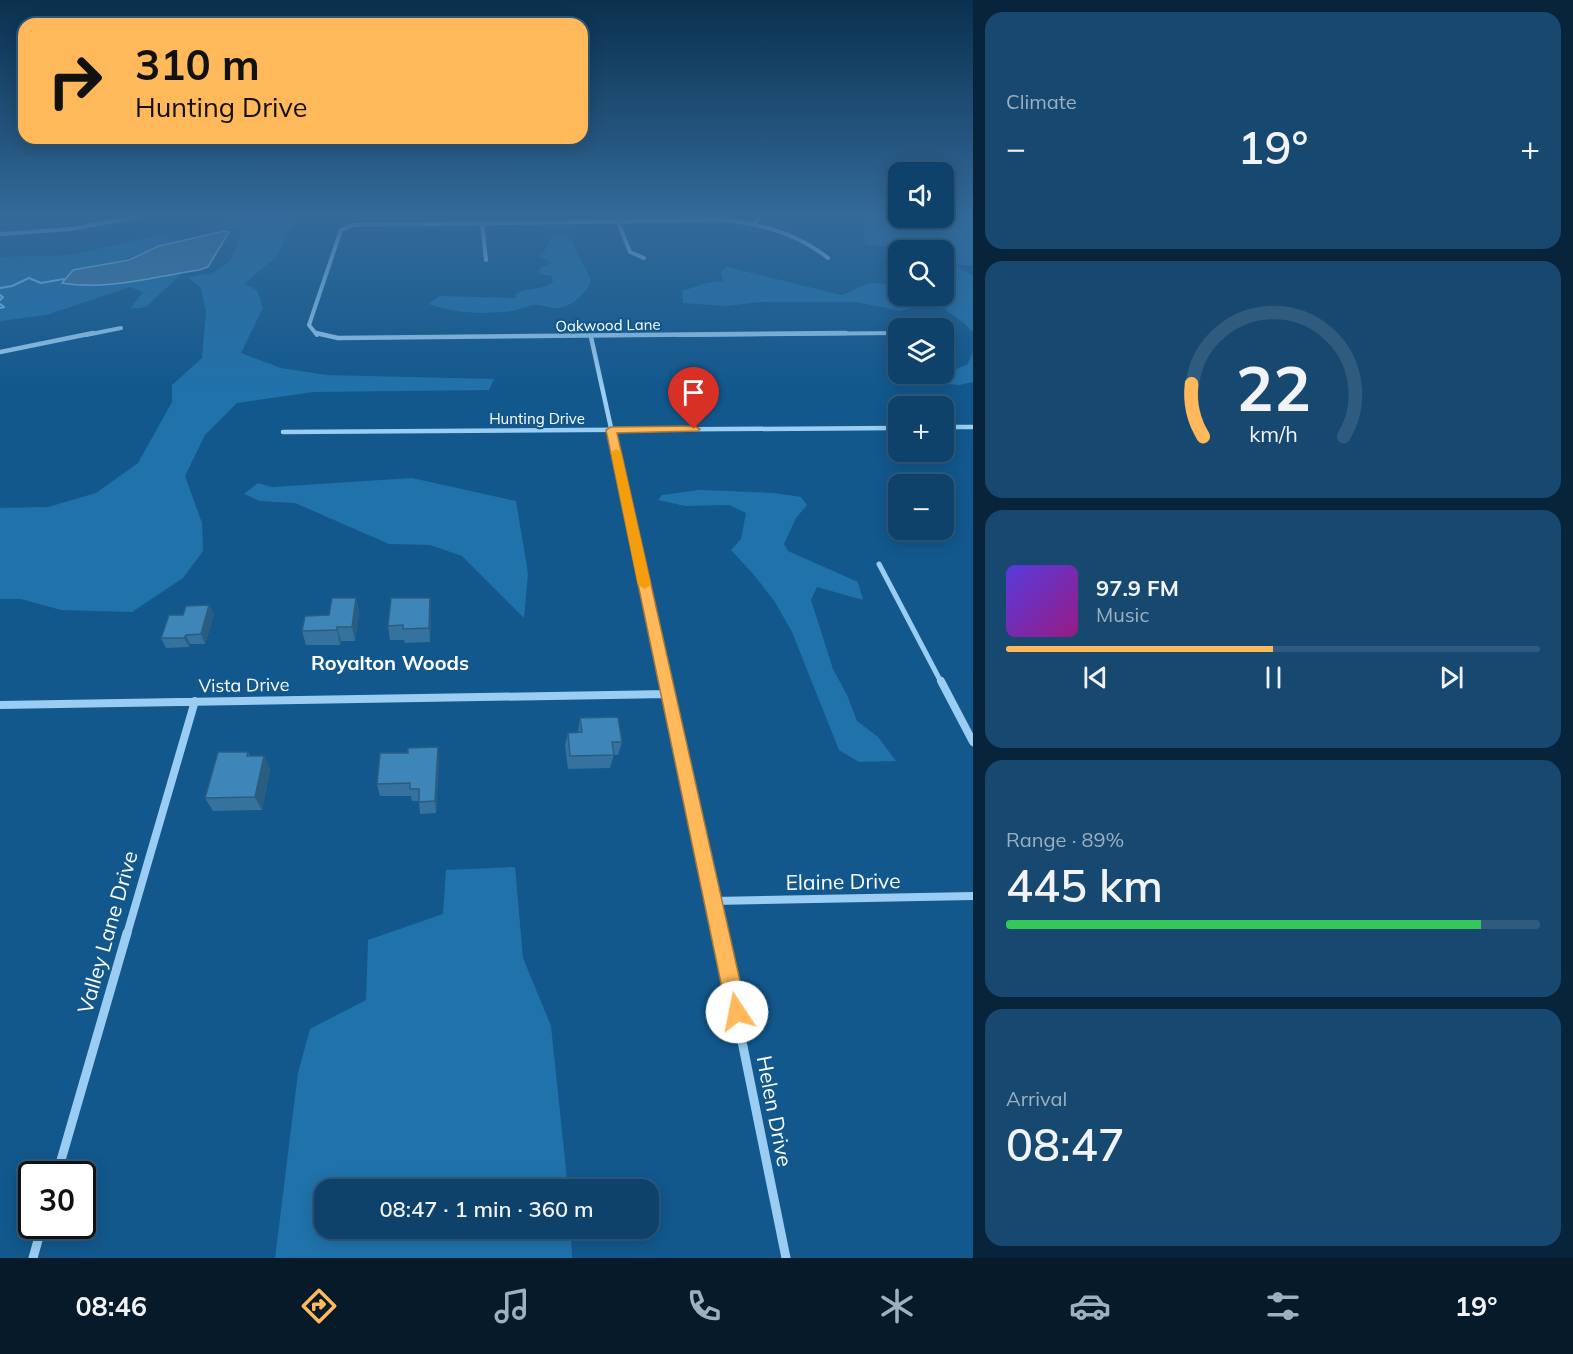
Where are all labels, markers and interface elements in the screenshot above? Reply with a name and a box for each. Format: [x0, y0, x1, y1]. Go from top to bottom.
text: 310 m [135, 38, 260, 91]
icon: right [36, 42, 114, 120]
text: Climate [1006, 89, 1077, 114]
text: Hunting Drive [135, 90, 307, 124]
text: 19° [1238, 119, 1308, 175]
text: − [1006, 127, 1026, 168]
text: + [1520, 127, 1540, 168]
map controls [888, 162, 954, 540]
button: sound [888, 162, 954, 228]
button: search [888, 240, 954, 306]
street label: Oakwood Lane [555, 315, 661, 335]
button: layers [888, 318, 954, 384]
text: 22 [1236, 348, 1310, 427]
pin [668, 367, 719, 429]
icon: arrive [677, 376, 710, 409]
button: + [888, 396, 954, 462]
street label: Hunting Drive [489, 409, 585, 428]
text: km/h [1249, 420, 1297, 447]
button: − [888, 474, 954, 540]
text: 97.9 FM [1096, 574, 1179, 602]
text: Music [1096, 602, 1149, 627]
district label: Royalton Woods [311, 650, 469, 675]
icon: previous [1079, 661, 1112, 694]
icon: pause [1257, 661, 1290, 694]
icon: next [1435, 661, 1468, 694]
street label: Vista Drive [198, 673, 290, 697]
text: Range · 89% [1006, 827, 1124, 852]
street label: Valley Lane Drive [71, 848, 143, 1016]
text: 445 km [1006, 857, 1163, 913]
street label: Elaine Drive [785, 867, 901, 895]
position arrow [705, 980, 769, 1044]
street label: Helen Drive [752, 1053, 798, 1169]
text: Arrival [1006, 1086, 1067, 1111]
text: 08:47 [1006, 1116, 1125, 1172]
speed limit sign: 30 [18, 1161, 96, 1239]
text: 08:47 · 1 min · 360 m [379, 1195, 594, 1223]
icon: directions [298, 1285, 340, 1327]
icon: music [491, 1285, 533, 1327]
icon: phone [683, 1285, 725, 1327]
icon: climate [876, 1285, 918, 1327]
icon: car [1069, 1285, 1111, 1327]
icon: filters [1262, 1285, 1304, 1327]
text: 08:46 [75, 1289, 147, 1323]
text: 19° [1455, 1289, 1497, 1323]

